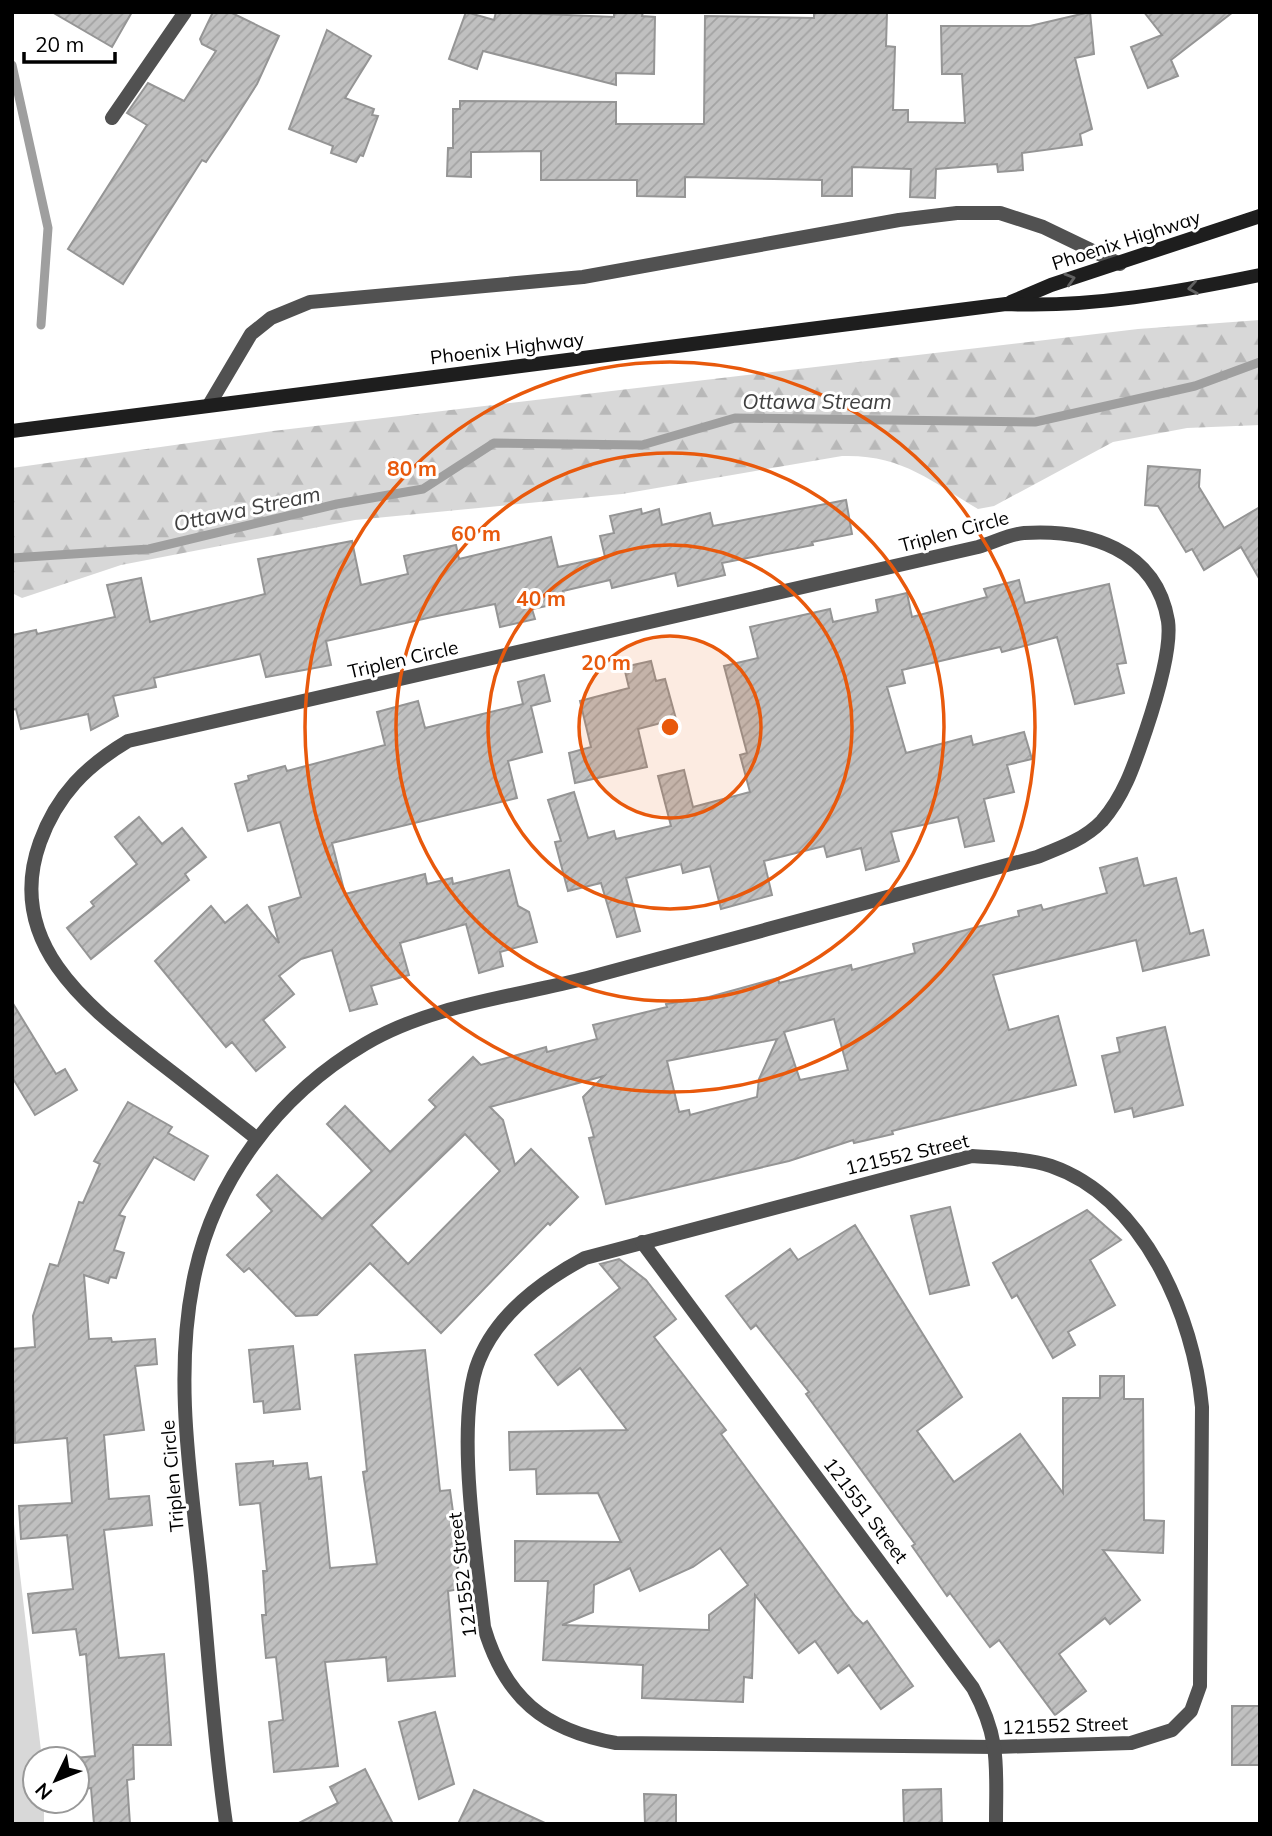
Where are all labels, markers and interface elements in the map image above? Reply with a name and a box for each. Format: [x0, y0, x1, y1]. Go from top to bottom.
scale bar [24, 21, 116, 65]
text: 20 m [35, 31, 84, 57]
street label: Phoenix Highway [1049, 205, 1203, 275]
one-way arrow [1063, 273, 1075, 288]
one-way arrow [1187, 280, 1199, 295]
street label: Phoenix Highway [429, 327, 585, 369]
water label: Ottawa Stream [742, 388, 892, 414]
text: 80 m [387, 455, 437, 481]
water label: Ottawa Stream [171, 480, 323, 536]
street label: Triplen Circle [897, 505, 1011, 557]
text: 60 m [451, 520, 501, 546]
text: 40 m [516, 585, 566, 611]
street label: Triplen Circle [346, 635, 460, 683]
text: 20 m [581, 649, 631, 675]
centre of rings [658, 715, 682, 739]
street label: 121552 Street [843, 1128, 971, 1180]
street label: Triplen Circle [155, 1419, 189, 1533]
street label: 121551 Street [819, 1453, 914, 1568]
street label: 121552 Street [442, 1511, 482, 1639]
street label: 121552 Street [1002, 1711, 1129, 1739]
north arrow [21, 1745, 91, 1815]
text: N [30, 1778, 57, 1805]

